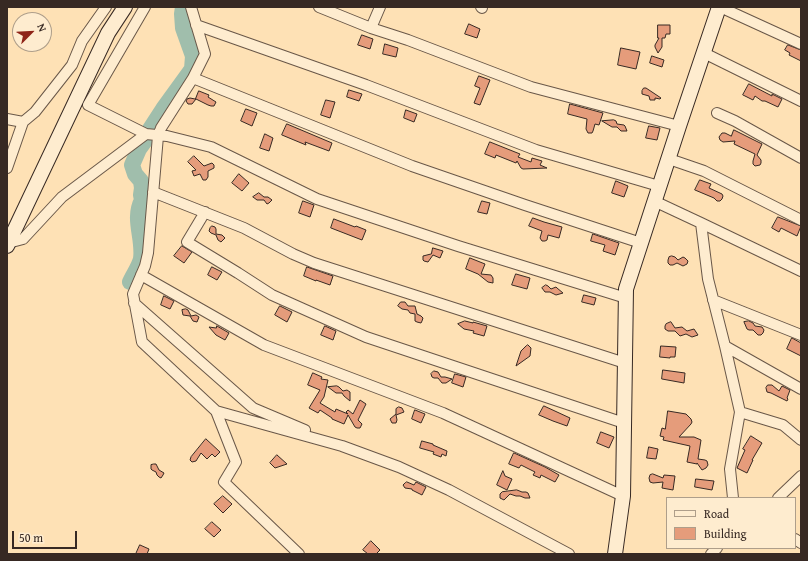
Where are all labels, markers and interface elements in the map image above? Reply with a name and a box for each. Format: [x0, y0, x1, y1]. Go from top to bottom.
north arrow [12, 12, 52, 52]
text: N [33, 21, 51, 34]
legend [666, 497, 796, 549]
text: Road [704, 505, 729, 522]
scale bar [14, 523, 79, 549]
text: Building [704, 525, 747, 542]
text: 50 m [19, 529, 43, 546]

